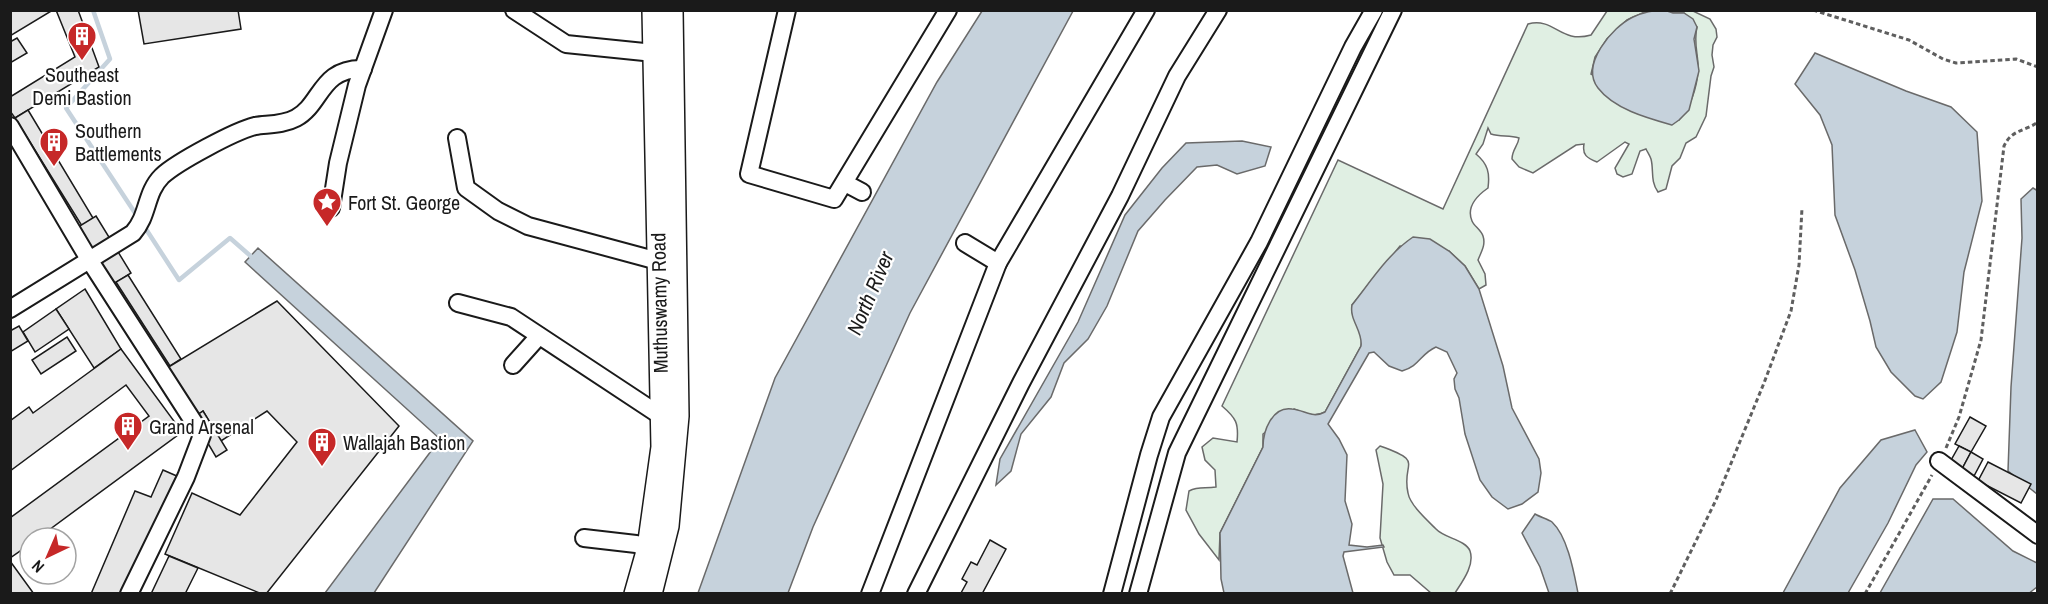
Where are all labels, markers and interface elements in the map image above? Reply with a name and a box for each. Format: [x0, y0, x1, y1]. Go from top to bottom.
building icon: Southeast Demi Bastion [66, 20, 98, 62]
place label: Southeast Demi Bastion [32, 61, 132, 111]
place label: Southern Battlements [75, 117, 162, 167]
building icon: Southern Battlements [38, 126, 70, 168]
place icon: Fort St. George [311, 186, 343, 228]
place label: Fort St. George [348, 189, 460, 216]
street label: Muthuswamy Road [644, 233, 674, 373]
water label: North River [839, 246, 901, 339]
building icon: Grand Arsenal [112, 410, 144, 452]
place label: Grand Arsenal [149, 413, 254, 440]
building icon: Wallajah Bastion [306, 426, 338, 468]
place label: Wallajah Bastion [343, 429, 465, 456]
north arrow [18, 526, 78, 586]
text: N [27, 556, 49, 578]

